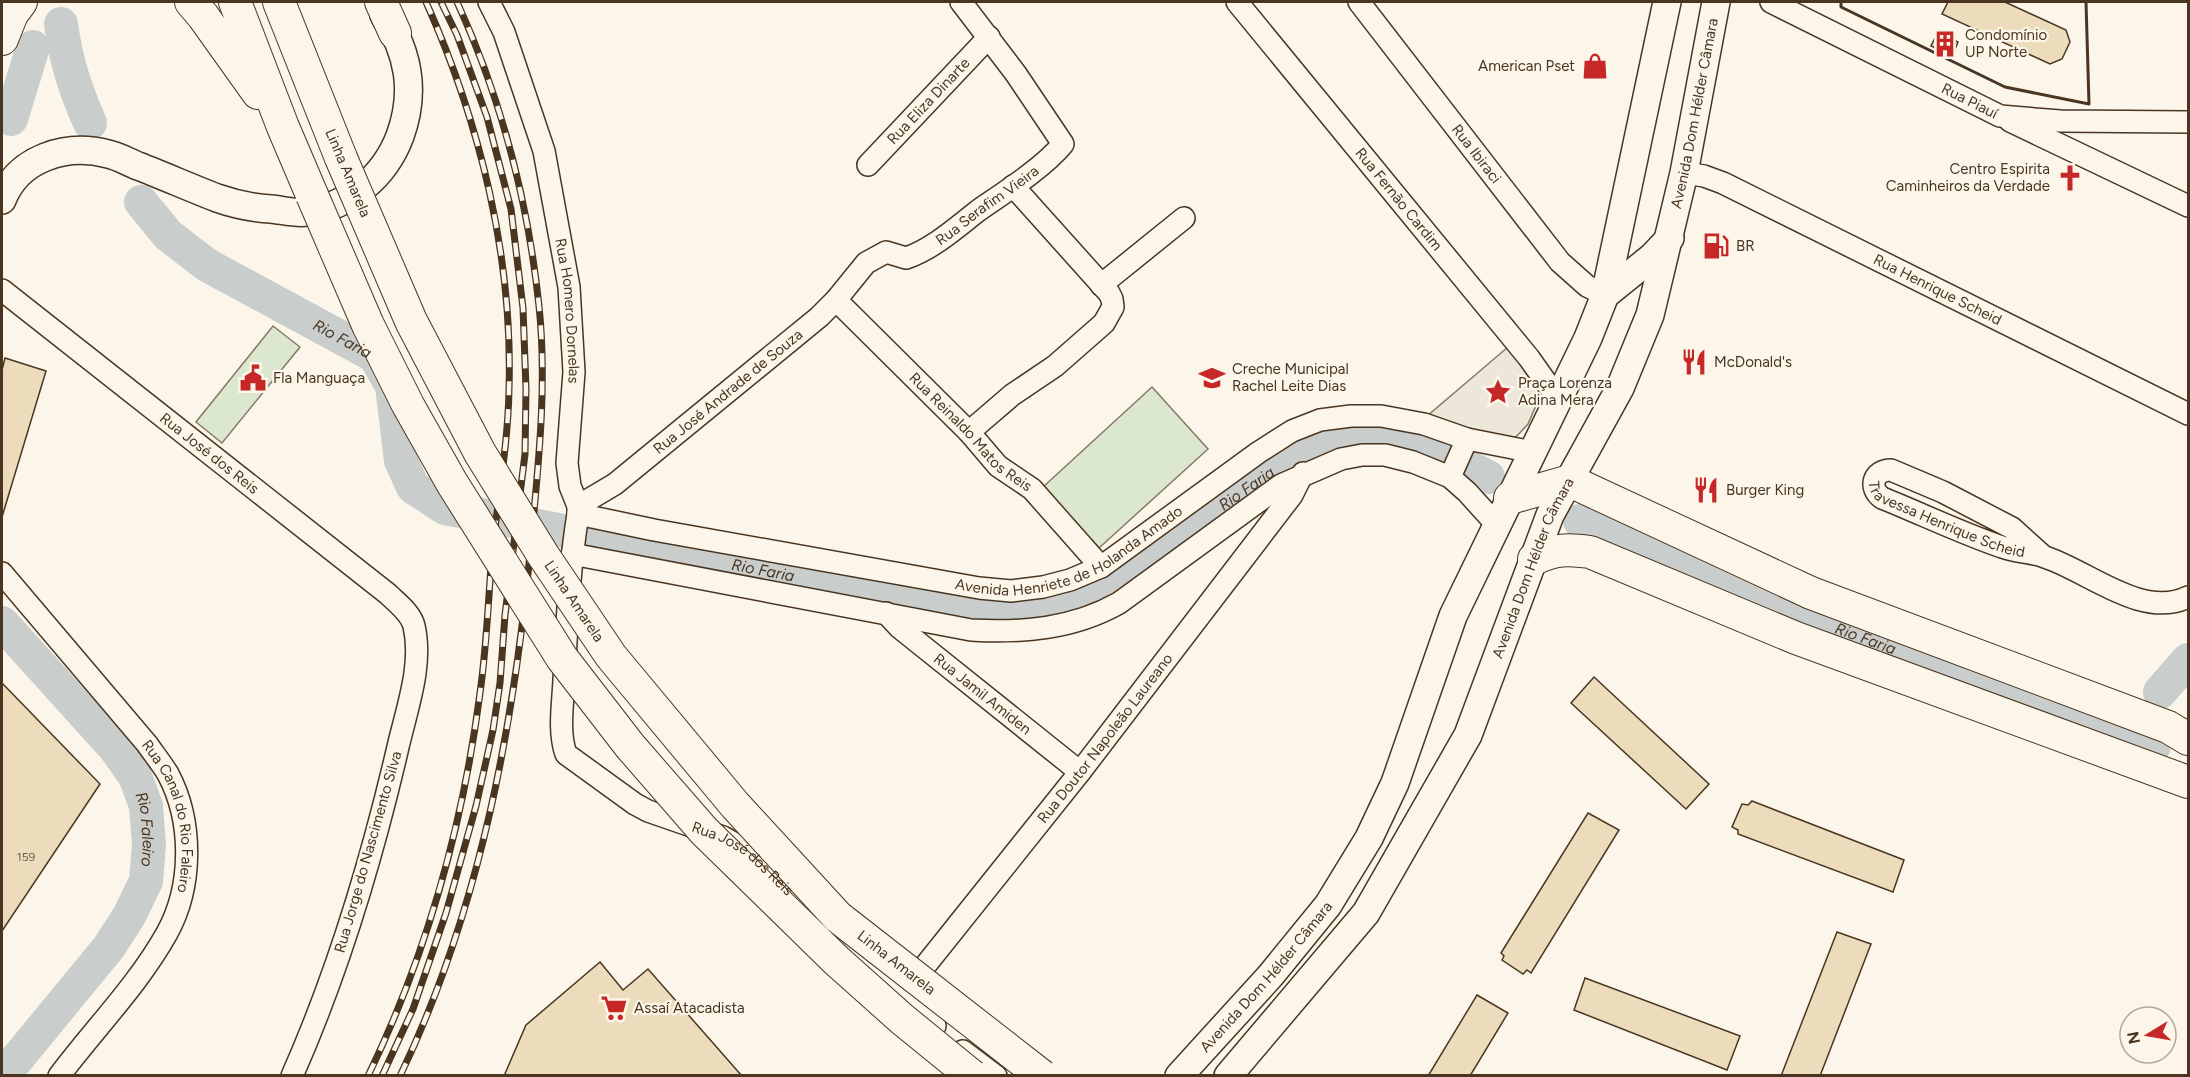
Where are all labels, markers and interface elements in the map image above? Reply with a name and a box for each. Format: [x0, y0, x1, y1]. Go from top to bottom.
street label: Avenida Dom Hélder Câmara [1667, 17, 1722, 210]
place label: Condomínio UP Norte [1965, 26, 2047, 61]
building icon: Condomínio UP Norte [1930, 29, 1960, 59]
shop icon: American Pset [1580, 51, 1610, 81]
street label: Rua Eliza Dinarte [883, 54, 974, 148]
place label: American Pset [1478, 57, 1575, 75]
street label: Rua Piauí [1938, 79, 2002, 123]
street label: Rua Ibiraci [1448, 121, 1505, 187]
street label: Linha Amarela [321, 126, 375, 220]
street label: Rua Fernão Cardim [1351, 144, 1446, 254]
place label: Centro Espirita Caminheiros da Verdade [1886, 160, 2050, 195]
street label: Rua Serafim Vieira [932, 162, 1042, 249]
church icon: Centro Espirita Caminheiros da Verdade [2055, 163, 2085, 193]
fuel station icon: BR [1701, 231, 1731, 261]
street label: Rua Homero Dornelas [551, 237, 583, 384]
place label: BR [1736, 237, 1755, 255]
street label: Rua Henrique Scheid [1870, 250, 2005, 329]
water label: Rio Faria [310, 315, 375, 362]
street label: Rua José Andrade de Souza [650, 325, 806, 458]
restaurant icon: McDonald's [1679, 347, 1709, 377]
place label: McDonald's [1714, 353, 1792, 371]
place label: Creche Municipal Rachel Leite Dias [1232, 360, 1349, 395]
public building icon: Fla Manguaça [238, 363, 268, 393]
school or university icon: Creche Municipal Rachel Leite Dias [1197, 363, 1227, 393]
place label: Fla Manguaça [273, 369, 365, 387]
street label: Rua Reinaldo Matos Reis [906, 369, 1035, 495]
place label: Praça Lorenza Adina Mera [1518, 374, 1612, 409]
place icon: Praça Lorenza Adina Mera [1483, 377, 1513, 407]
street label: Rua José dos Reis [156, 409, 262, 498]
water label: Rio Faria [1215, 463, 1278, 515]
street label: Avenida Dom Hélder Câmara [1488, 474, 1578, 661]
restaurant icon: Burger King [1691, 475, 1721, 505]
street label: Travessa Henrique Scheid [1865, 480, 2026, 561]
place label: Burger King [1726, 481, 1804, 499]
street label: Avenida Henriete de Holanda Amado [954, 502, 1186, 600]
water label: Rio Faria [730, 555, 796, 586]
street label: Linha Amarela [540, 557, 608, 645]
water label: Rio Faria [1832, 619, 1899, 658]
street label: Rua Jamil Amiden [930, 650, 1035, 738]
street label: Rua Doutor Napoleão Laureano [1034, 650, 1177, 827]
street label: Rua Canal do Rio Faleiro [131, 737, 187, 899]
street label: Rua Jorge do Nascimento Silva [331, 749, 405, 955]
water label: Rio Faleiro [130, 791, 156, 869]
street label: Rua José dos Reis [689, 818, 797, 899]
house number: 159 [17, 850, 36, 864]
street label: Avenida Dom Hélder Câmara [1196, 898, 1336, 1056]
street label: Linha Amarela [854, 926, 939, 999]
supermarket icon: Assaí Atacadista [599, 993, 629, 1023]
place label: Assaí Atacadista [634, 999, 745, 1017]
north arrow [2118, 1005, 2178, 1065]
text: N [2123, 1030, 2144, 1046]

